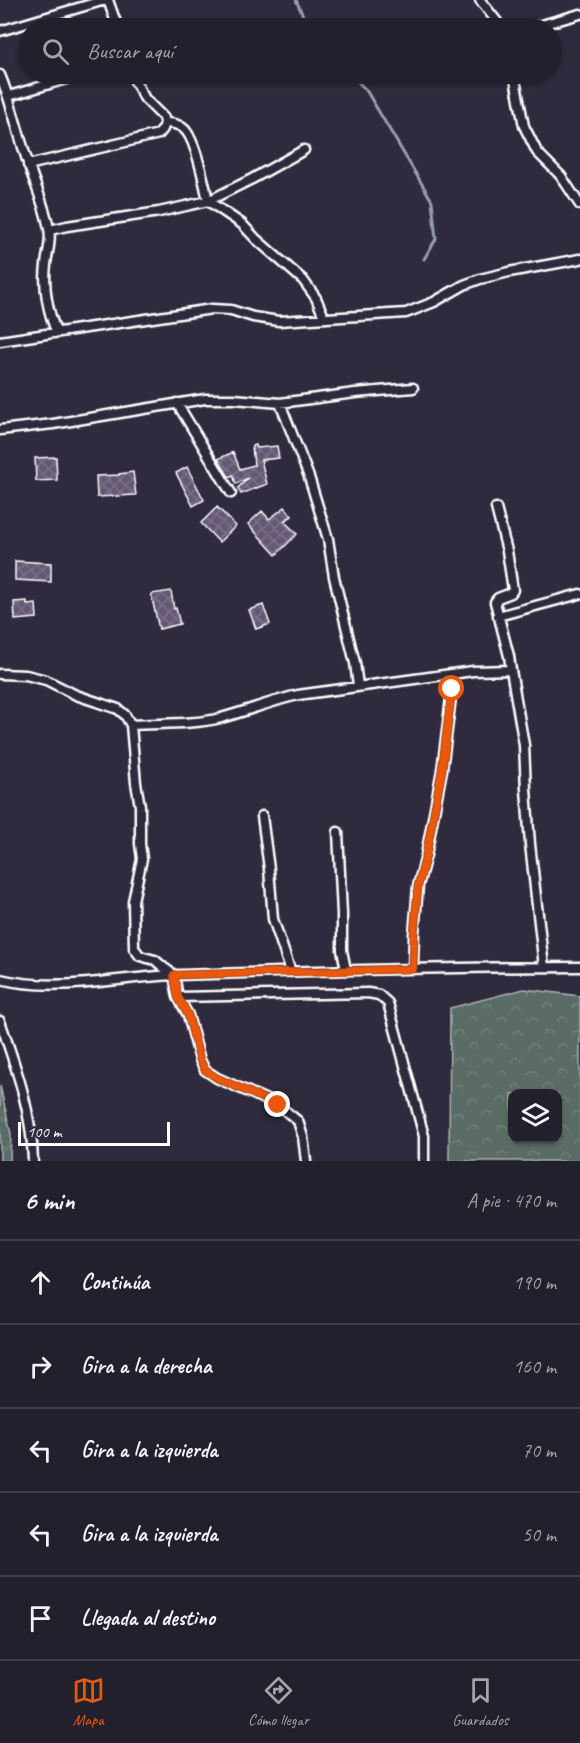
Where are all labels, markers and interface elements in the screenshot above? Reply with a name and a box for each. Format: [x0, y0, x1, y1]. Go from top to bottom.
search box [18, 18, 562, 84]
icon: search [39, 35, 72, 68]
text: Buscar aquí [87, 37, 173, 65]
route start [438, 675, 464, 701]
map controls [508, 1089, 562, 1143]
button: layers [508, 1089, 562, 1143]
route end [264, 1091, 290, 1117]
scale bar [18, 1119, 170, 1146]
text: 100 m [27, 1122, 61, 1142]
text: 6 min [24, 1184, 74, 1217]
text: A pie · 470 m [467, 1188, 556, 1213]
icon: ahead [24, 1266, 57, 1299]
text: Continúa [81, 1268, 149, 1296]
text: 190 m [513, 1270, 556, 1295]
icon: right [24, 1350, 57, 1383]
text: Gira a la derecha [81, 1352, 212, 1380]
text: 160 m [513, 1354, 556, 1379]
icon: left [24, 1434, 57, 1467]
text: Gira a la izquierda [81, 1436, 218, 1464]
text: 70 m [522, 1438, 556, 1463]
icon: left [24, 1518, 57, 1551]
text: Gira a la izquierda [81, 1520, 218, 1548]
text: 50 m [522, 1522, 556, 1547]
icon: arrive [24, 1602, 57, 1635]
text: Llegada al destino [81, 1604, 215, 1632]
tab: Mapa [72, 1674, 105, 1730]
tab: Cómo llegar [248, 1674, 309, 1730]
tab: Guardados [452, 1674, 508, 1730]

